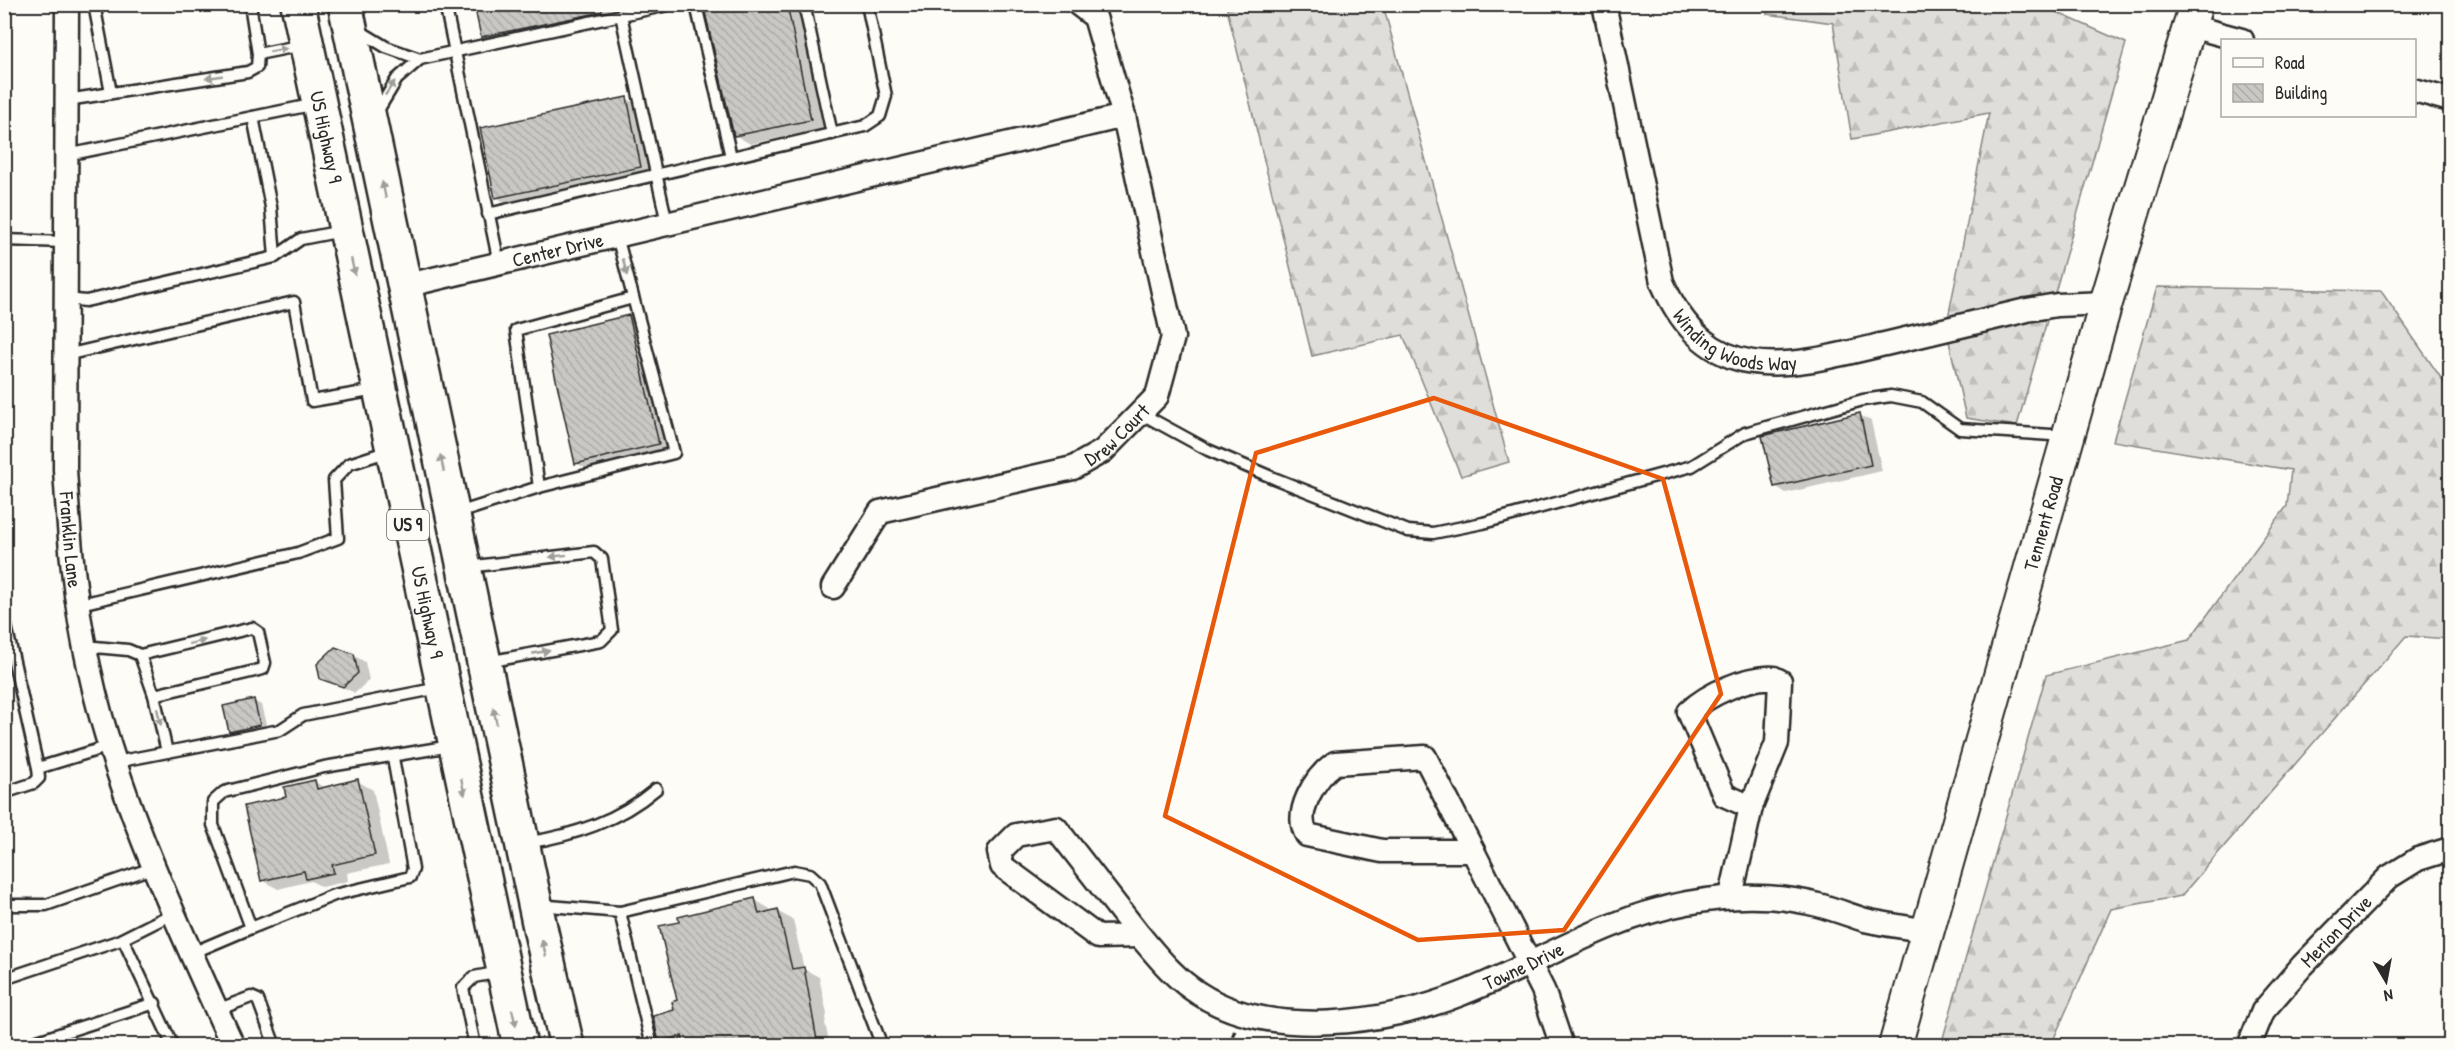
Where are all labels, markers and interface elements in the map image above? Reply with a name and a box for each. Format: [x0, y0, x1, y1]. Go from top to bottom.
legend [2221, 39, 2416, 117]
one-way arrow [269, 45, 288, 54]
text: Road [2275, 50, 2305, 75]
one-way arrow [204, 73, 223, 82]
one-way arrow [384, 80, 395, 96]
text: Building [2275, 80, 2327, 105]
street label: US Highway 9 [304, 88, 350, 185]
one-way arrow [379, 181, 388, 200]
street label: Center Drive [509, 225, 606, 273]
one-way arrow [349, 258, 359, 276]
one-way arrow [621, 258, 630, 276]
street label: Winding Woods Way [1667, 303, 1798, 376]
street label: Drew Court [1079, 397, 1156, 472]
one-way arrow [437, 454, 446, 473]
street label: Tennent Road [2017, 473, 2069, 574]
street label: Franklin Lane [53, 490, 89, 589]
road number: US 9 [387, 510, 429, 540]
one-way arrow [548, 551, 567, 561]
street label: US Highway 9 [405, 564, 451, 661]
one-way arrow [188, 636, 206, 646]
one-way arrow [532, 647, 551, 656]
one-way arrow [490, 706, 499, 725]
one-way arrow [154, 708, 164, 726]
one-way arrow [459, 777, 469, 796]
street label: Merion Drive [2294, 889, 2377, 973]
street label: Towne Drive [1479, 935, 1568, 996]
one-way arrow [539, 938, 549, 957]
north arrow [2356, 951, 2416, 1011]
text: N [2382, 984, 2395, 1007]
one-way arrow [509, 1009, 519, 1027]

